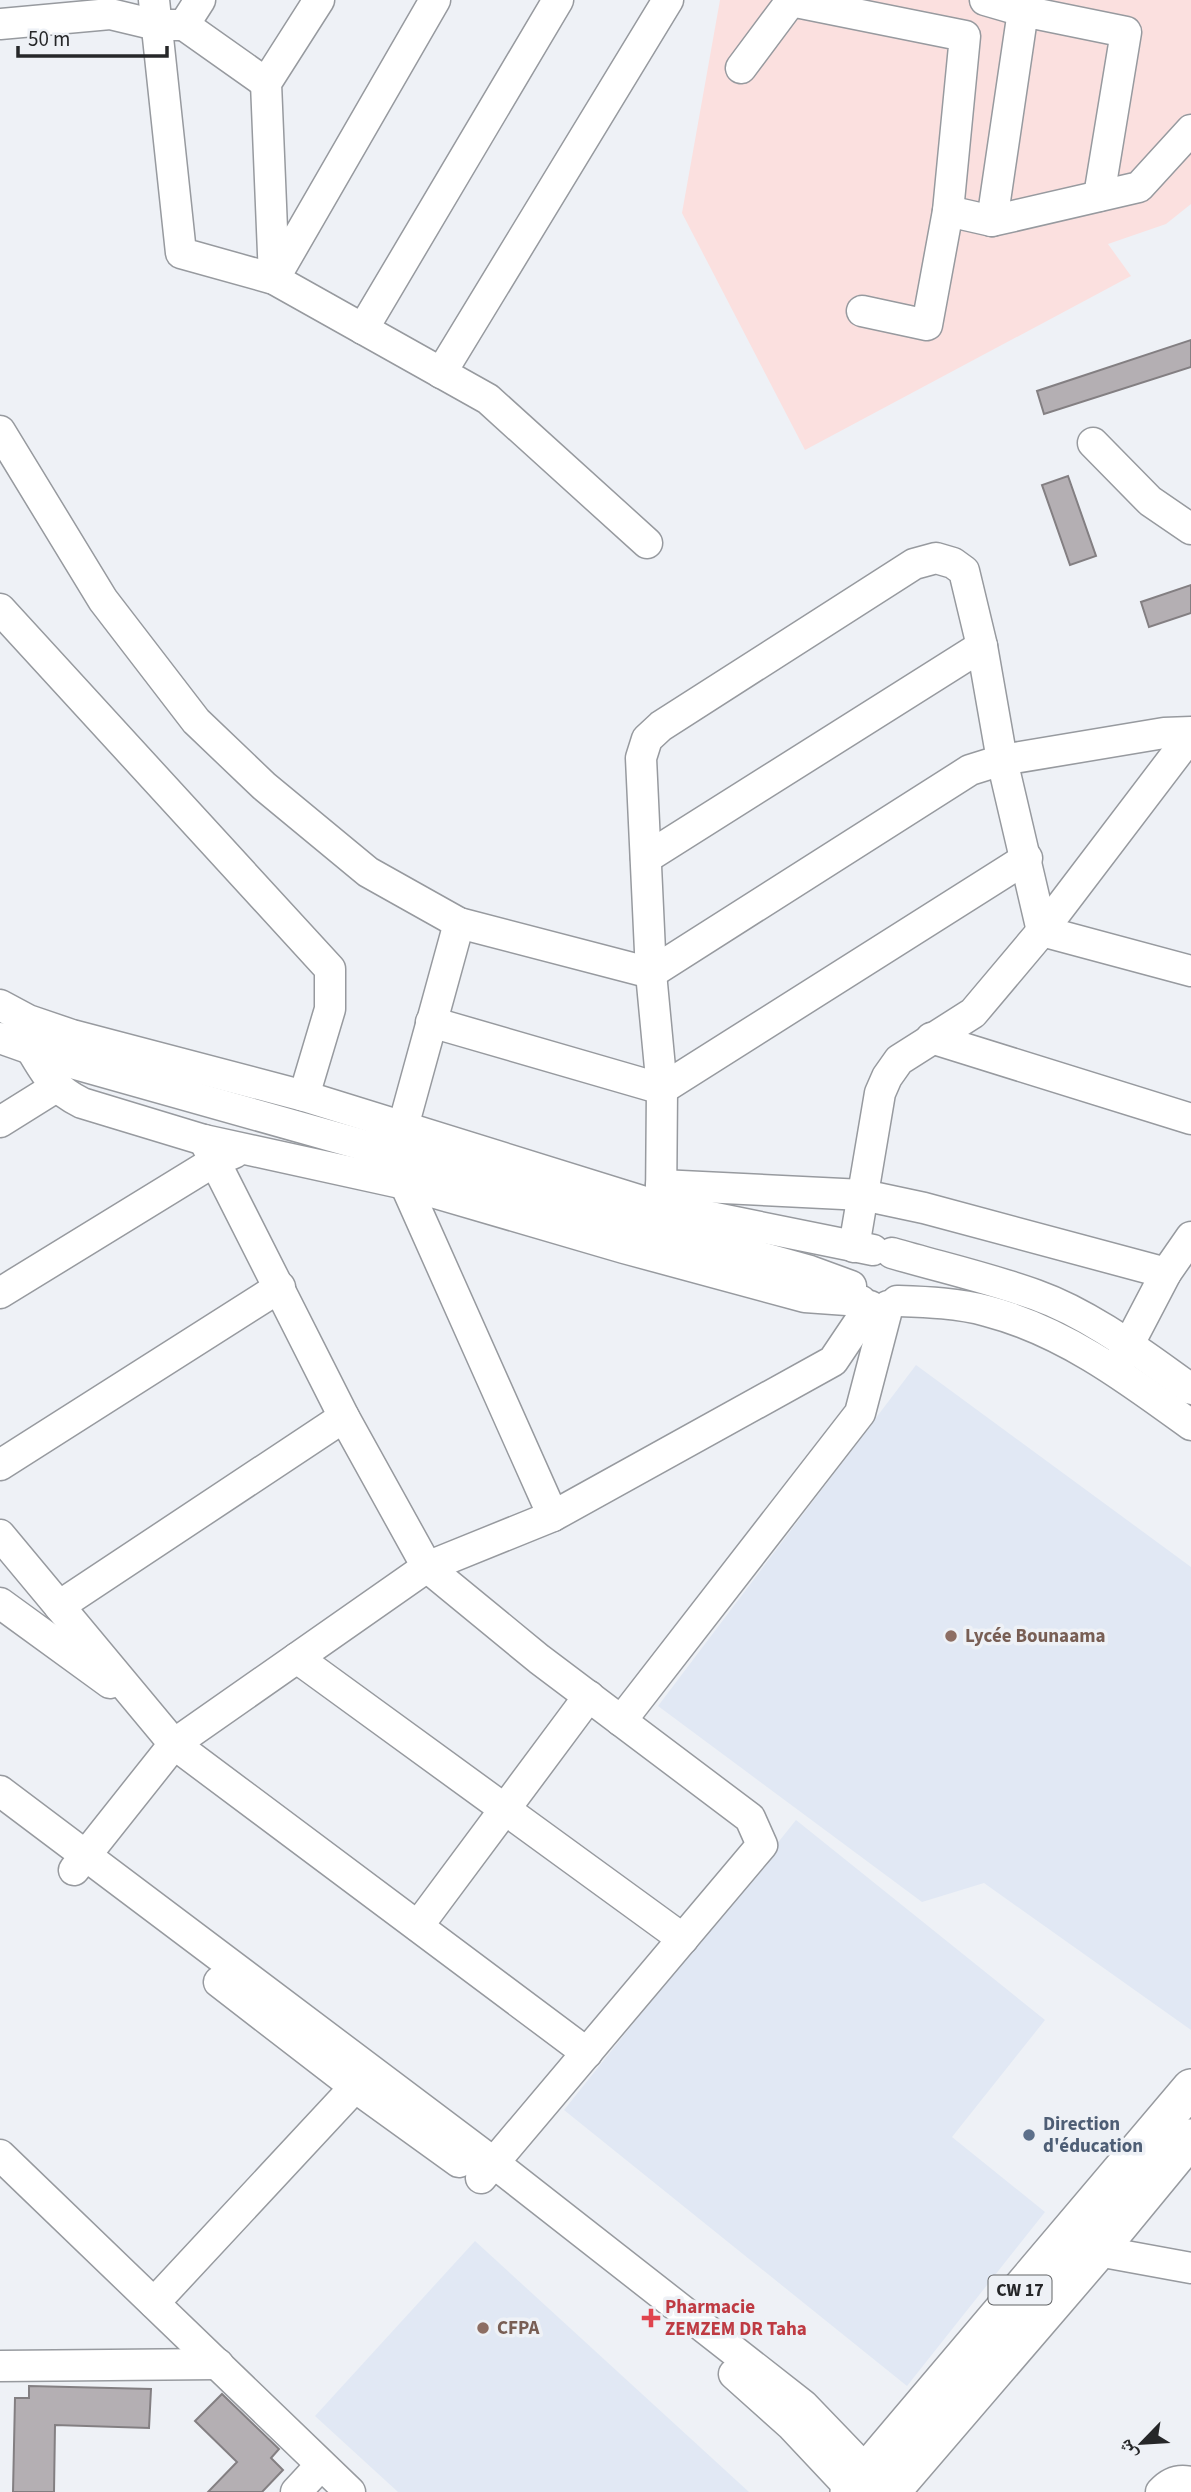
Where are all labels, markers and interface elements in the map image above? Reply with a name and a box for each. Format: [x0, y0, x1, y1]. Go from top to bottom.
scale bar [18, 14, 166, 58]
text: 50 m [28, 24, 70, 54]
place label: Lycée Bounaama [965, 1623, 1105, 1650]
marker: Lycée Bounaama [943, 1628, 959, 1644]
place label: Direction d'éducation [1043, 2111, 1143, 2160]
marker: Direction d'éducation [1021, 2127, 1037, 2143]
road number: CW 17 [988, 2276, 1052, 2304]
place label: Pharmacie ZEMZEM DR Taha [665, 2294, 807, 2343]
marker: Pharmacie ZEMZEM DR Taha [643, 2310, 659, 2326]
place label: CFPA [497, 2315, 540, 2342]
marker: CFPA [475, 2320, 491, 2336]
north arrow [1107, 2408, 1177, 2478]
text: ش [1111, 2435, 1144, 2464]

